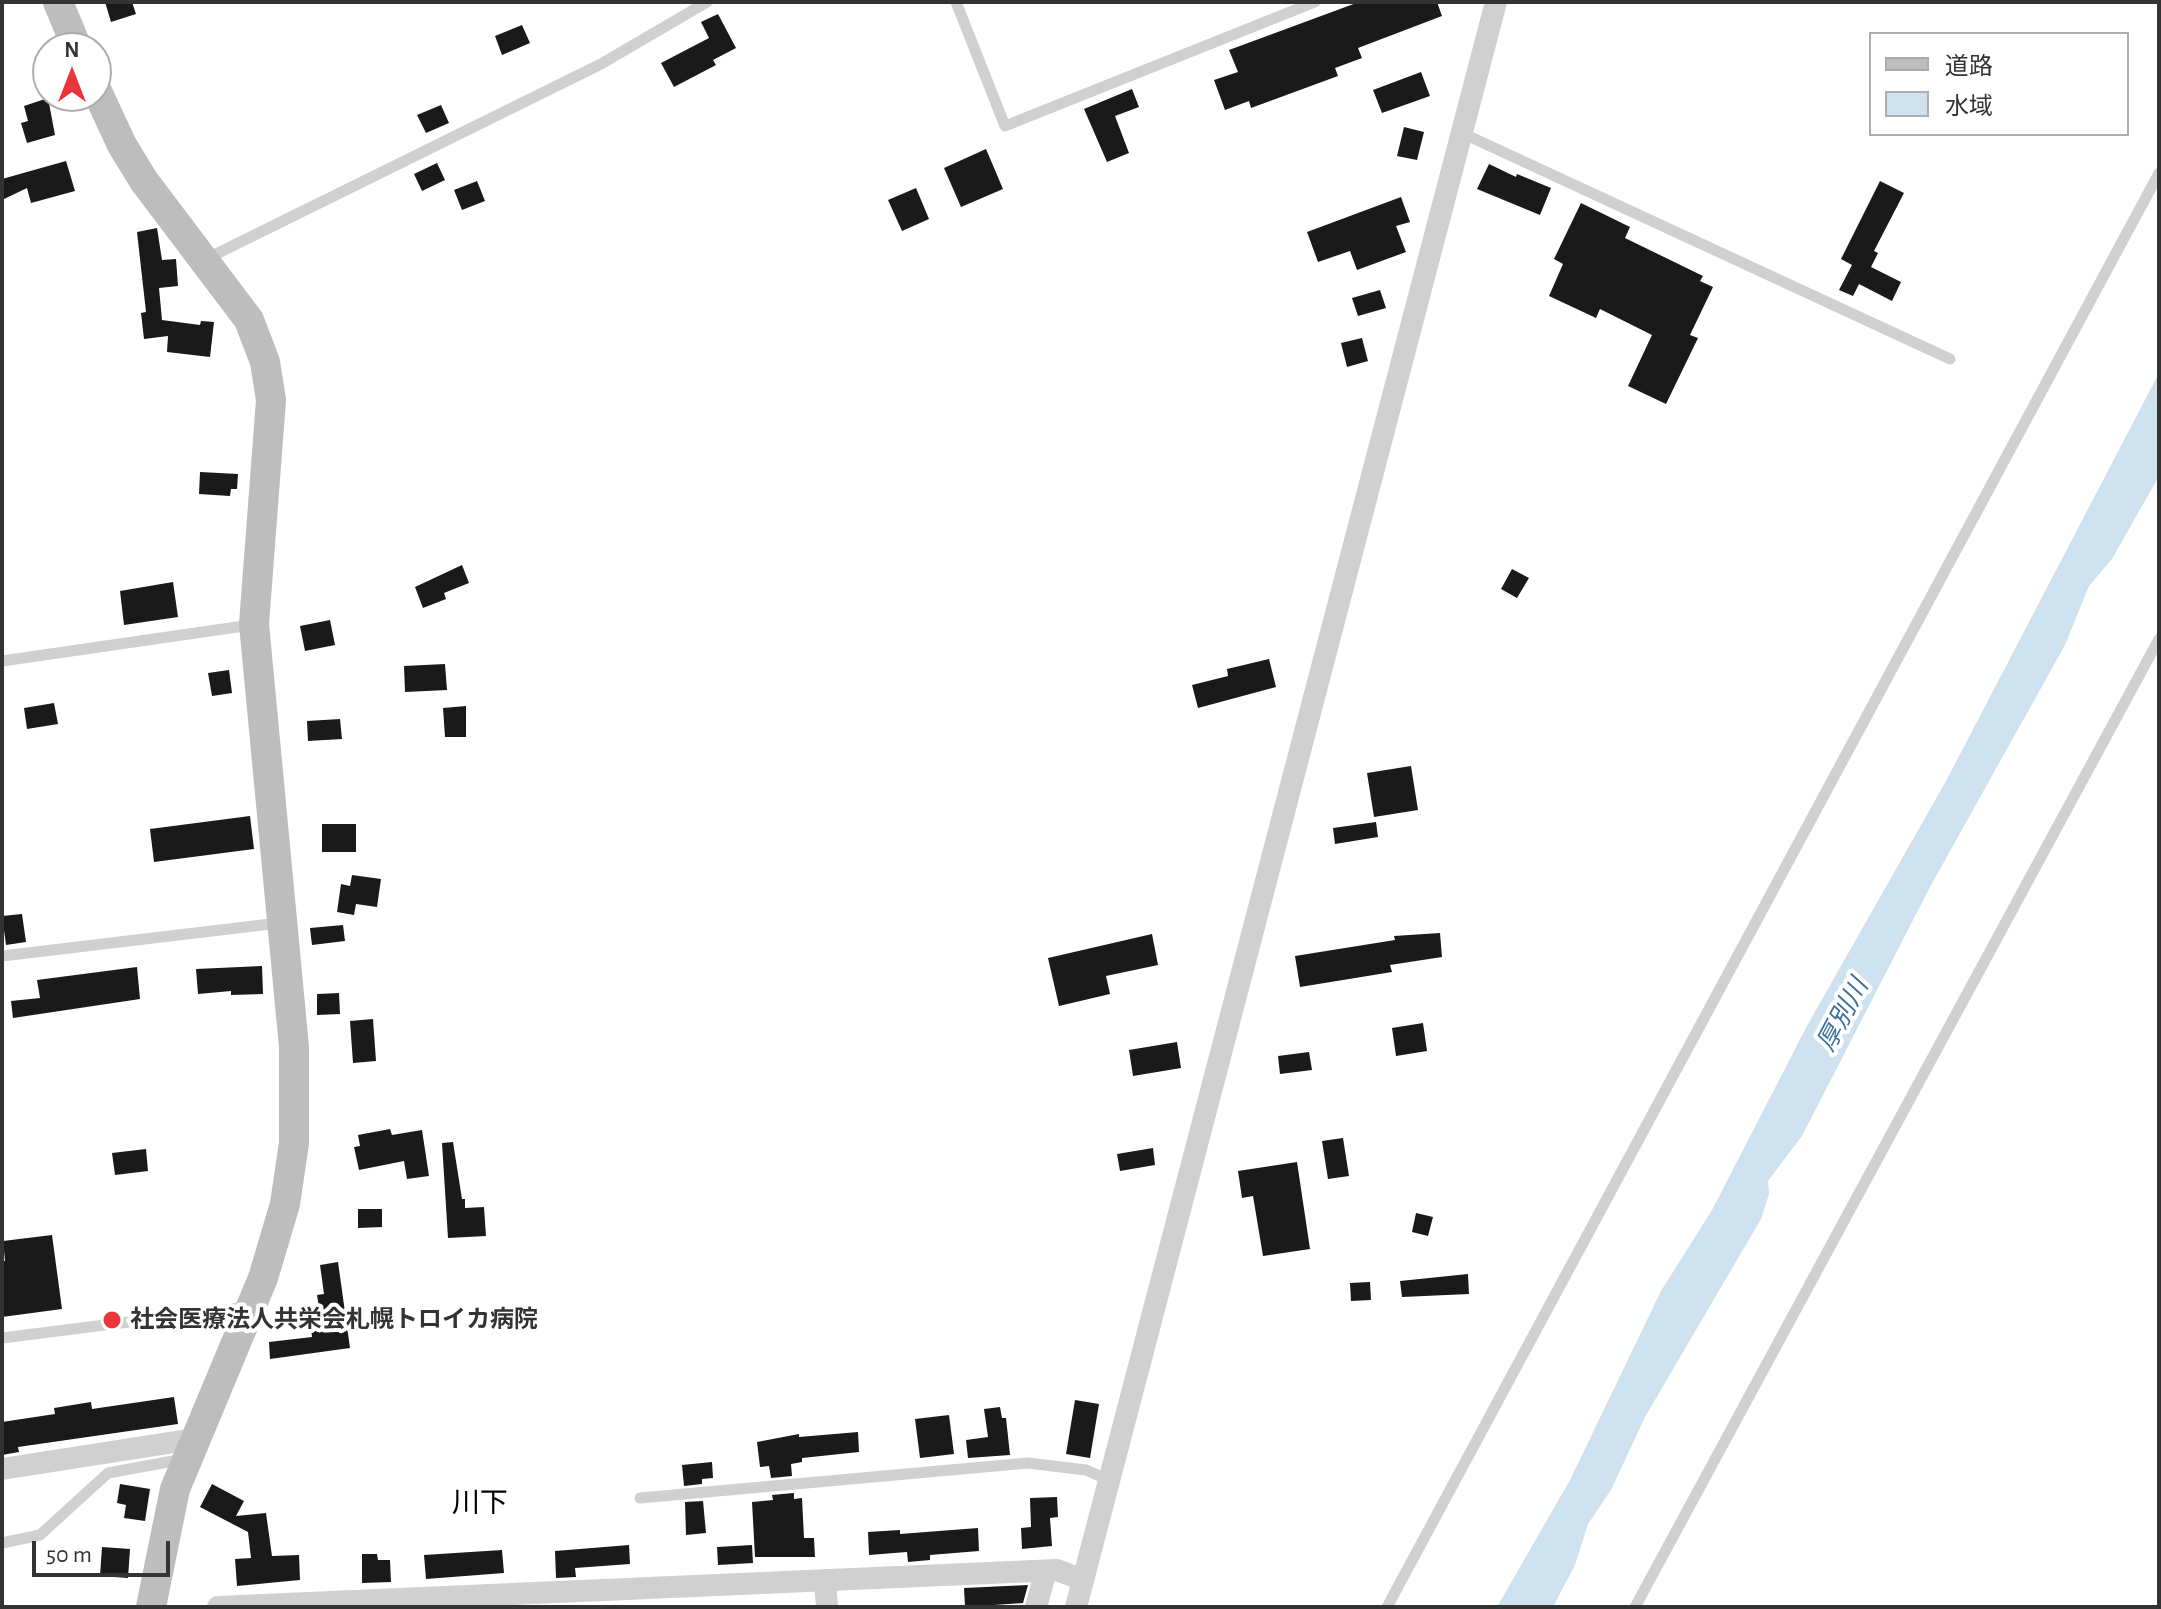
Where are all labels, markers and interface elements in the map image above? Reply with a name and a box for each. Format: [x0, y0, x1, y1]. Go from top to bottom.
north arrow [32, 32, 112, 112]
legend [1869, 32, 2129, 136]
text: N [64, 39, 80, 61]
text: 道路 [1945, 55, 1993, 79]
text: 水域 [1945, 95, 1993, 119]
water label: 厚別川 [1811, 973, 1875, 1057]
place label: 社会医療法人共栄会札幌トロイカ病院 [130, 1306, 538, 1334]
marker: 社会医療法人共栄会札幌トロイカ病院 [101, 1309, 123, 1331]
district label: 川下 [452, 1487, 508, 1521]
scale bar [36, 1525, 174, 1575]
text: 50 m [46, 1543, 92, 1567]

